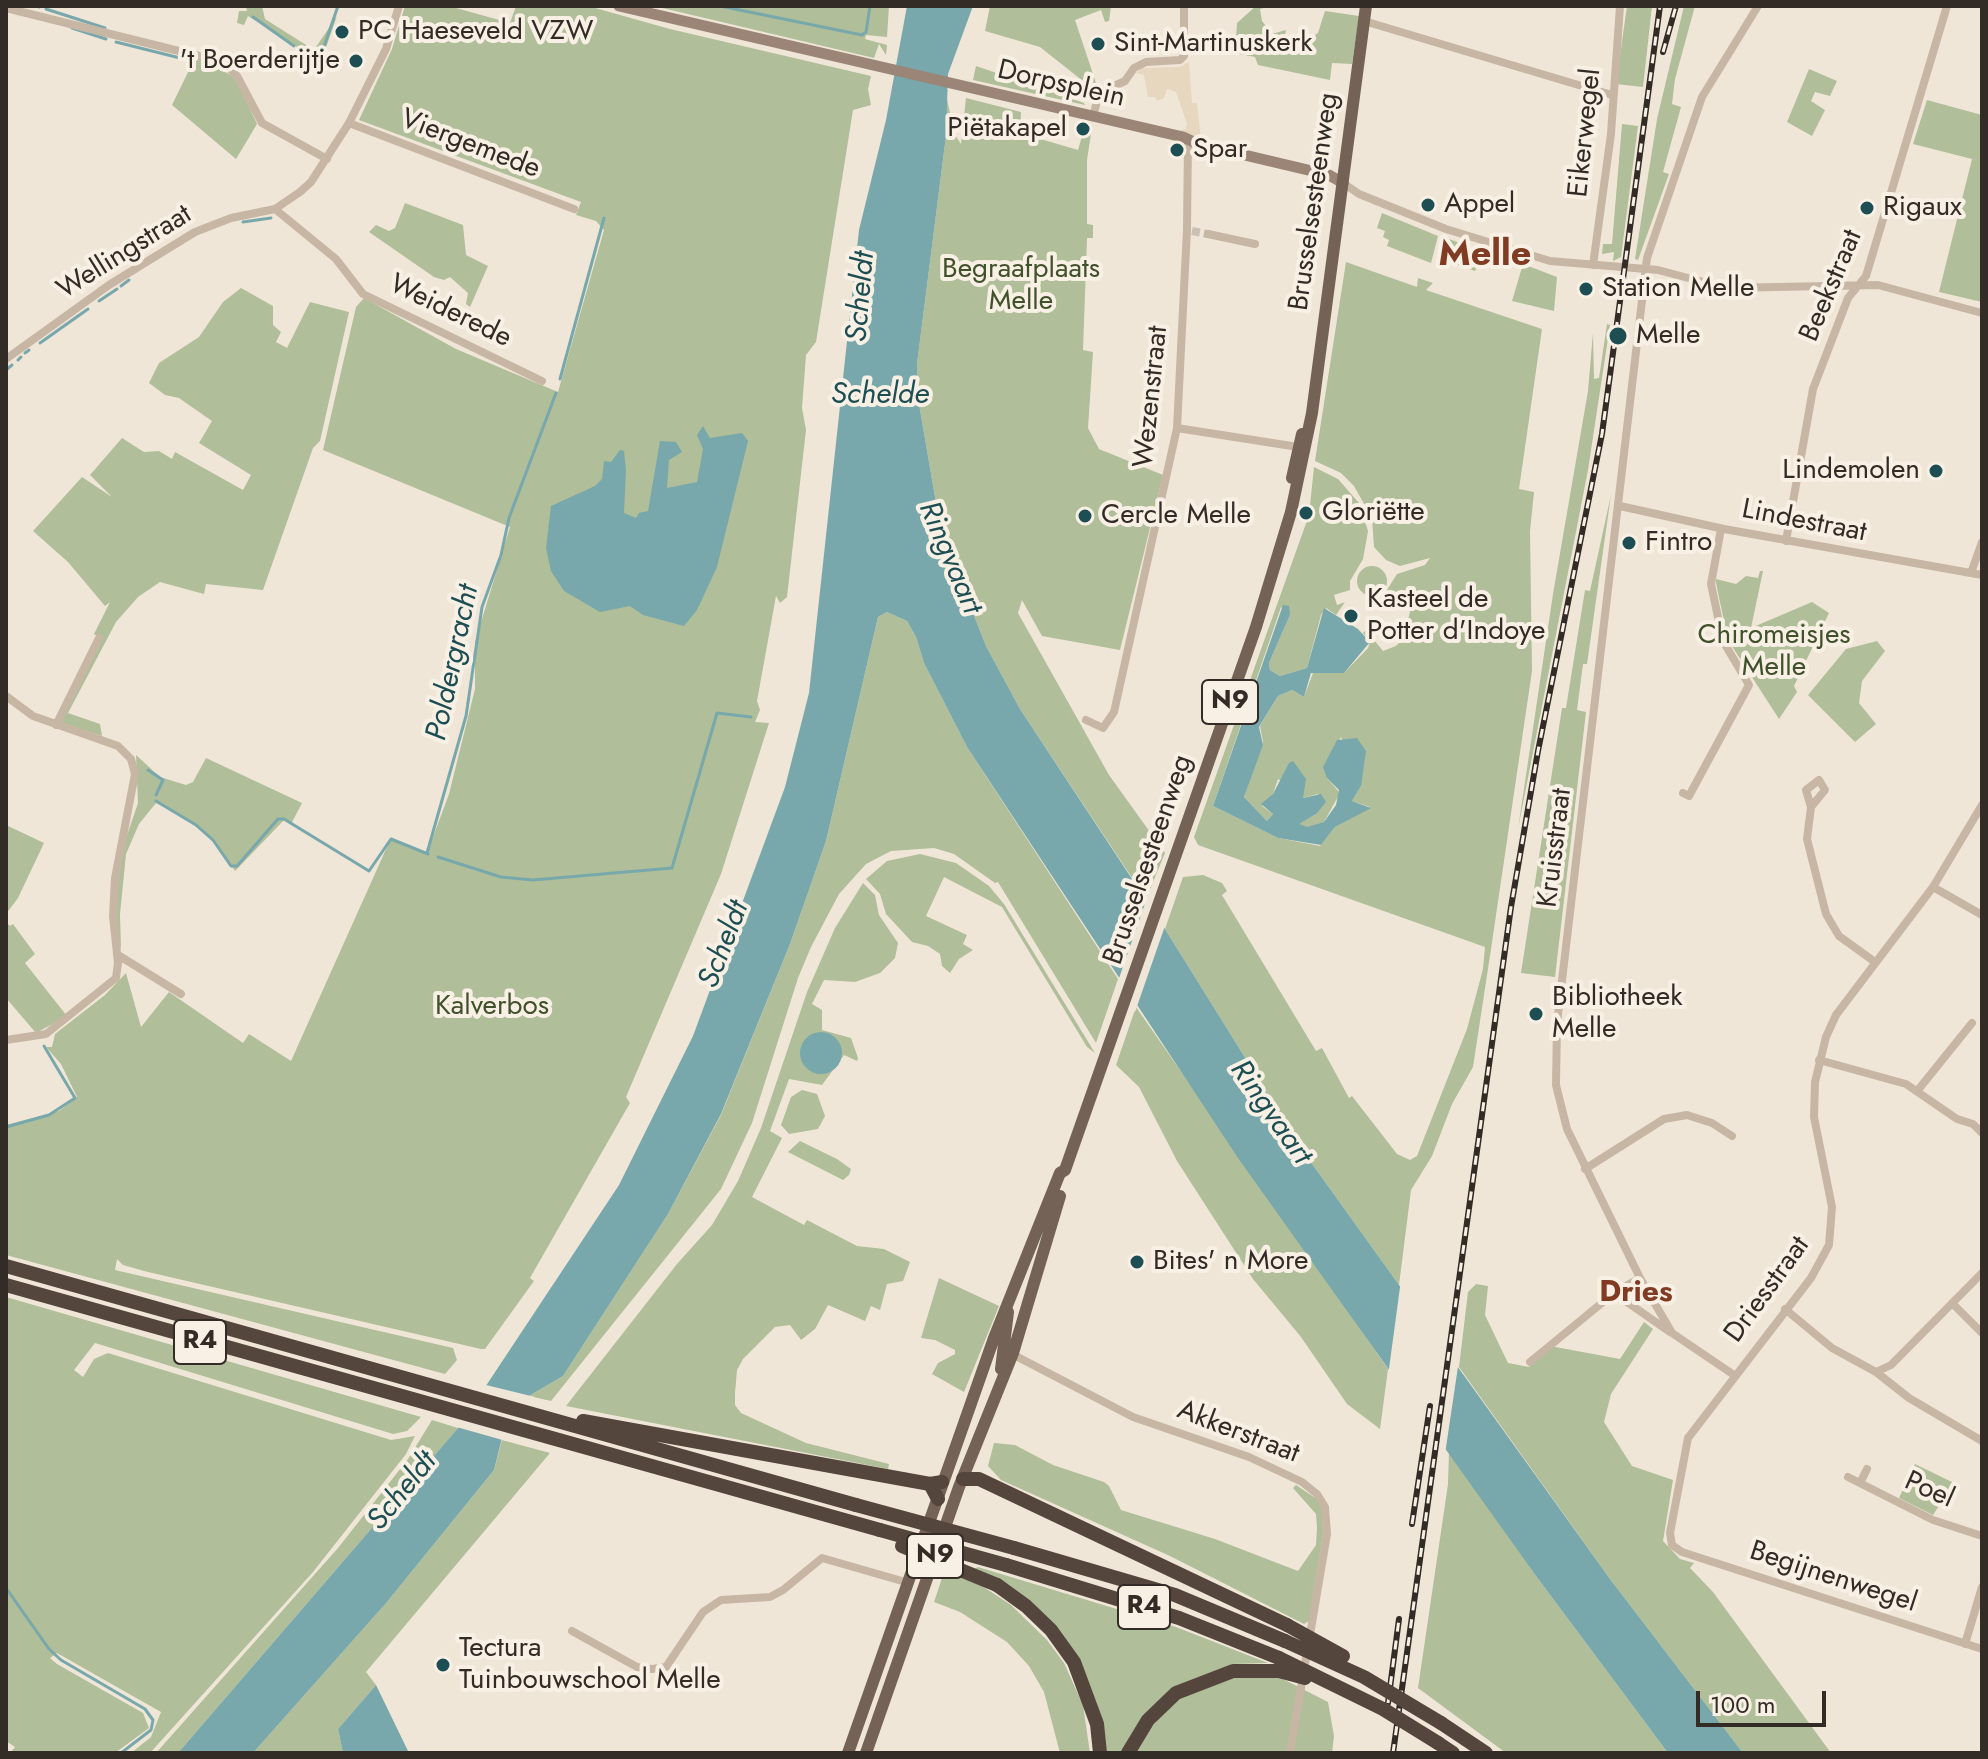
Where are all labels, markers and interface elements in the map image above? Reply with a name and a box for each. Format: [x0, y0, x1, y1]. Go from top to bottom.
place label: PC Haeseveld VZW [358, 15, 594, 49]
marker: PC Haeseveld VZW [333, 23, 351, 41]
place label: Sint-Martinuskerk [1114, 27, 1313, 61]
marker: Sint-Martinuskerk [1089, 35, 1107, 53]
place label: 't Boerderijtje [180, 44, 340, 78]
marker: 't Boerderijtje [347, 52, 365, 70]
street label: Dorpsplein [994, 54, 1128, 116]
street label: Eikerwegel [1563, 67, 1609, 199]
street label: Brusselsesteenweg [1283, 91, 1347, 313]
street label: Viergemede [396, 103, 544, 187]
place label: Piëtakapel [947, 112, 1067, 146]
marker: Piëtakapel [1074, 120, 1092, 138]
place label: Spar [1193, 133, 1247, 167]
marker: Spar [1168, 141, 1186, 159]
place label: Appel [1444, 188, 1515, 222]
place label: Rigaux [1883, 191, 1962, 225]
marker: Appel [1419, 196, 1437, 214]
street label: Wellingstraat [52, 198, 198, 308]
marker: Rigaux [1858, 199, 1876, 217]
street label: Beekstraat [1793, 225, 1871, 347]
district label: Melle [1439, 234, 1531, 278]
water label: Scheldt [840, 250, 884, 344]
park label: Begraafplaats Melle [942, 253, 1100, 319]
street label: Weiderede [384, 268, 516, 356]
place label: Station Melle [1602, 272, 1754, 306]
marker: Station Melle [1577, 280, 1595, 298]
place label: Melle [1636, 319, 1700, 353]
street label: Wezenstraat [1128, 324, 1176, 470]
marker: Melle [1607, 325, 1629, 347]
water label: Schelde [831, 378, 929, 414]
place label: Lindemolen [1782, 454, 1920, 488]
marker: Lindemolen [1927, 462, 1945, 480]
street label: Lindestraat [1739, 493, 1869, 551]
water label: Ringvaart [909, 496, 989, 620]
place label: Gloriëtte [1322, 496, 1425, 530]
place label: Cercle Melle [1101, 499, 1251, 533]
marker: Gloriëtte [1297, 504, 1315, 522]
marker: Cercle Melle [1076, 507, 1094, 525]
place label: Fintro [1645, 526, 1712, 560]
marker: Fintro [1620, 534, 1638, 552]
water label: Poldergracht [420, 582, 488, 744]
place label: Kasteel de Potter d'Indoye [1367, 583, 1545, 649]
marker: Kasteel de Potter d'Indoye [1342, 607, 1360, 625]
park label: Chiromeisjes Melle [1697, 619, 1851, 685]
road number: N9 [1202, 680, 1258, 724]
street label: Brusselsesteenweg [1097, 751, 1201, 969]
street label: Kruisstraat [1532, 786, 1580, 910]
water label: Scheldt [692, 896, 758, 994]
place label: Bibliotheek Melle [1552, 981, 1682, 1047]
park label: Kalverbos [435, 990, 549, 1024]
marker: Bibliotheek Melle [1527, 1005, 1545, 1023]
water label: Ringvaart [1221, 1054, 1319, 1172]
street label: Driesstraat [1718, 1230, 1818, 1350]
place label: Bites' n More [1153, 1245, 1309, 1279]
marker: Bites' n More [1128, 1253, 1146, 1271]
district label: Dries [1599, 1276, 1673, 1312]
road number: R4 [174, 1320, 226, 1364]
street label: Akkerstraat [1172, 1394, 1304, 1472]
water label: Scheldt [361, 1446, 445, 1538]
street label: Poel [1899, 1465, 1959, 1517]
road number: N9 [907, 1534, 963, 1578]
street label: Begijnenwegel [1745, 1535, 1921, 1621]
road number: R4 [1118, 1585, 1170, 1629]
place label: Tectura Tuinbouwschool Melle [459, 1632, 721, 1698]
marker: Tectura Tuinbouwschool Melle [434, 1656, 452, 1674]
scale bar [1700, 1675, 1830, 1725]
text: 100 m [1710, 1687, 1776, 1722]

